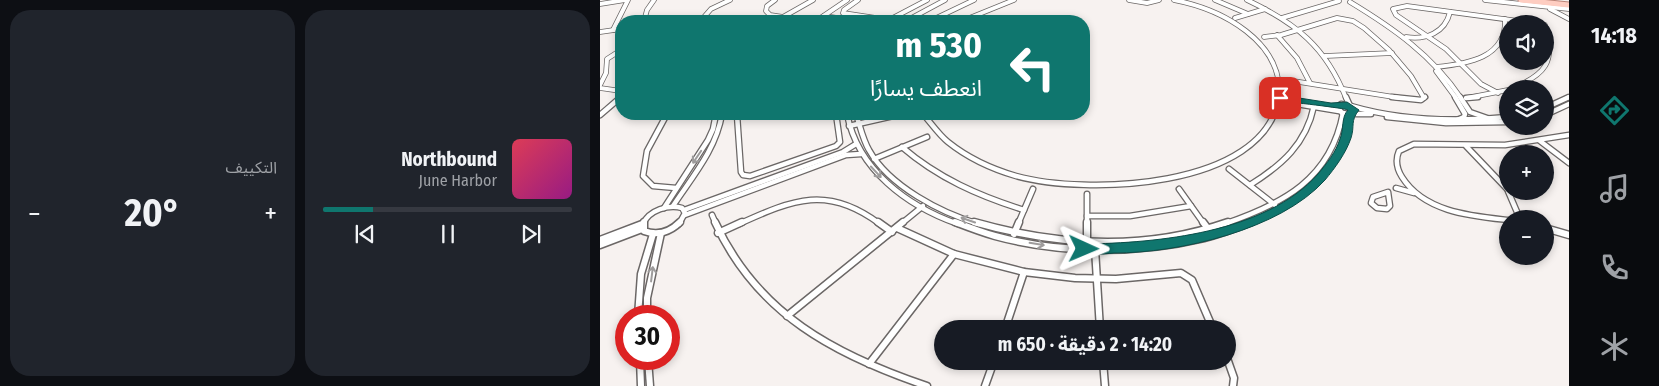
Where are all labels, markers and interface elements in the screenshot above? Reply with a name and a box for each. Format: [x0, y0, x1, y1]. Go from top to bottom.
map controls [1499, 15, 1554, 265]
button: sound [1499, 15, 1554, 70]
text: 14:18 [1591, 22, 1637, 49]
text: 530 m [895, 24, 982, 66]
icon: left [1000, 35, 1065, 100]
text: انعطف يسارًا [870, 75, 982, 102]
pin [1259, 77, 1301, 119]
button: layers [1499, 80, 1554, 135]
icon: arrive [1266, 84, 1294, 112]
icon: directions [1597, 93, 1632, 128]
button: + [1499, 145, 1554, 200]
text: Northbound [401, 148, 497, 171]
one-way arrow [692, 150, 702, 164]
text: التكييف [225, 158, 277, 177]
one-way arrow [870, 166, 882, 178]
text: June Harbor [419, 171, 497, 190]
icon: music [1597, 171, 1632, 206]
text: 20° [124, 190, 181, 236]
text: − [28, 197, 41, 230]
text: + [264, 197, 277, 230]
button: − [1499, 210, 1554, 265]
one-way arrow [961, 215, 976, 224]
icon: previous [351, 220, 379, 248]
icon: pause [434, 220, 462, 248]
icon: next [517, 220, 545, 248]
position arrow [1057, 222, 1109, 274]
one-way arrow [1029, 240, 1045, 250]
icon: phone [1597, 250, 1632, 285]
one-way arrow [647, 267, 657, 283]
speed limit sign: 30 [615, 305, 680, 370]
icon: climate [1597, 329, 1632, 364]
text: 14:20 · 2 دقيقة · 650 m [998, 333, 1172, 356]

